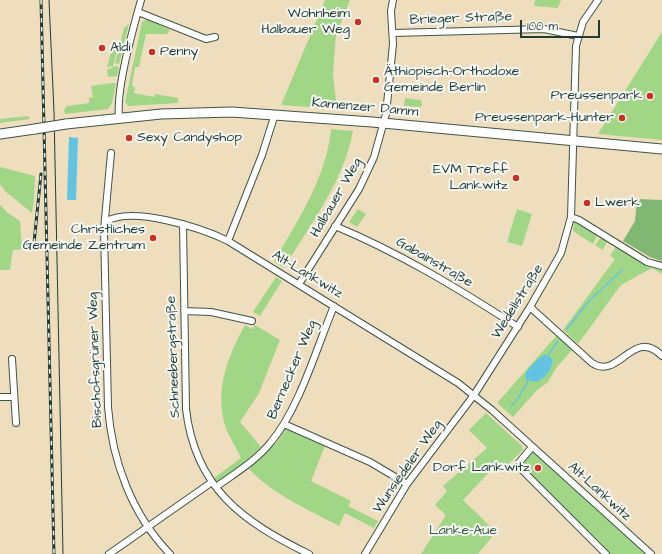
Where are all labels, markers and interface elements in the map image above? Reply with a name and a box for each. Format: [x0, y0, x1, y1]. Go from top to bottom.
place label: Wohnheim Halbauer Weg [261, 6, 350, 38]
street label: Brieger Straße [409, 9, 513, 29]
scale bar [522, 12, 602, 38]
marker: Wohnheim Halbauer Weg [353, 17, 363, 27]
text: 100 m [527, 18, 558, 35]
place label: Aldi [110, 40, 130, 56]
marker: Aldi [97, 43, 107, 53]
place label: Penny [160, 44, 198, 60]
marker: Penny [147, 47, 157, 57]
place label: Äthiopisch-Orthodoxe Gemeinde Berlin [384, 64, 519, 96]
marker: Äthiopisch-Orthodoxe Gemeinde Berlin [371, 75, 381, 85]
place label: Preussenpark [551, 88, 642, 104]
marker: Preussenpark [645, 91, 655, 101]
street label: Kamenzer Damm [311, 95, 419, 121]
place label: Preussenpark-Hunter [475, 110, 614, 126]
marker: Preussenpark-Hunter [617, 113, 627, 123]
place label: Sexy Candyshop [137, 130, 242, 146]
marker: Sexy Candyshop [124, 133, 134, 143]
street label: Halbauer Weg [308, 155, 366, 241]
place label: EVM Treff Lankwitz [433, 162, 508, 194]
marker: EVM Treff Lankwitz [511, 173, 521, 183]
place label: Lwerk [595, 195, 640, 211]
marker: Lwerk [582, 198, 592, 208]
place label: Christliches Gemeinde Zentrum [23, 222, 145, 254]
marker: Christliches Gemeinde Zentrum [148, 233, 158, 243]
street label: Gabainstraße [393, 234, 475, 292]
street label: Alt-Lankwitz [269, 247, 345, 303]
street label: Wedellstraße [488, 262, 548, 342]
street label: Bischofsgrüner Weg [85, 292, 107, 428]
street label: Schneebergstraße [163, 296, 185, 418]
street label: Bernecker Weg [265, 318, 321, 422]
street label: Wunsiedeler Weg [370, 417, 446, 517]
street label: Alt-Lankwitz [564, 459, 634, 525]
place label: Dorf Lankwitz [433, 460, 530, 476]
marker: Dorf Lankwitz [533, 463, 543, 473]
park label: Lanke-Aue [429, 523, 497, 539]

